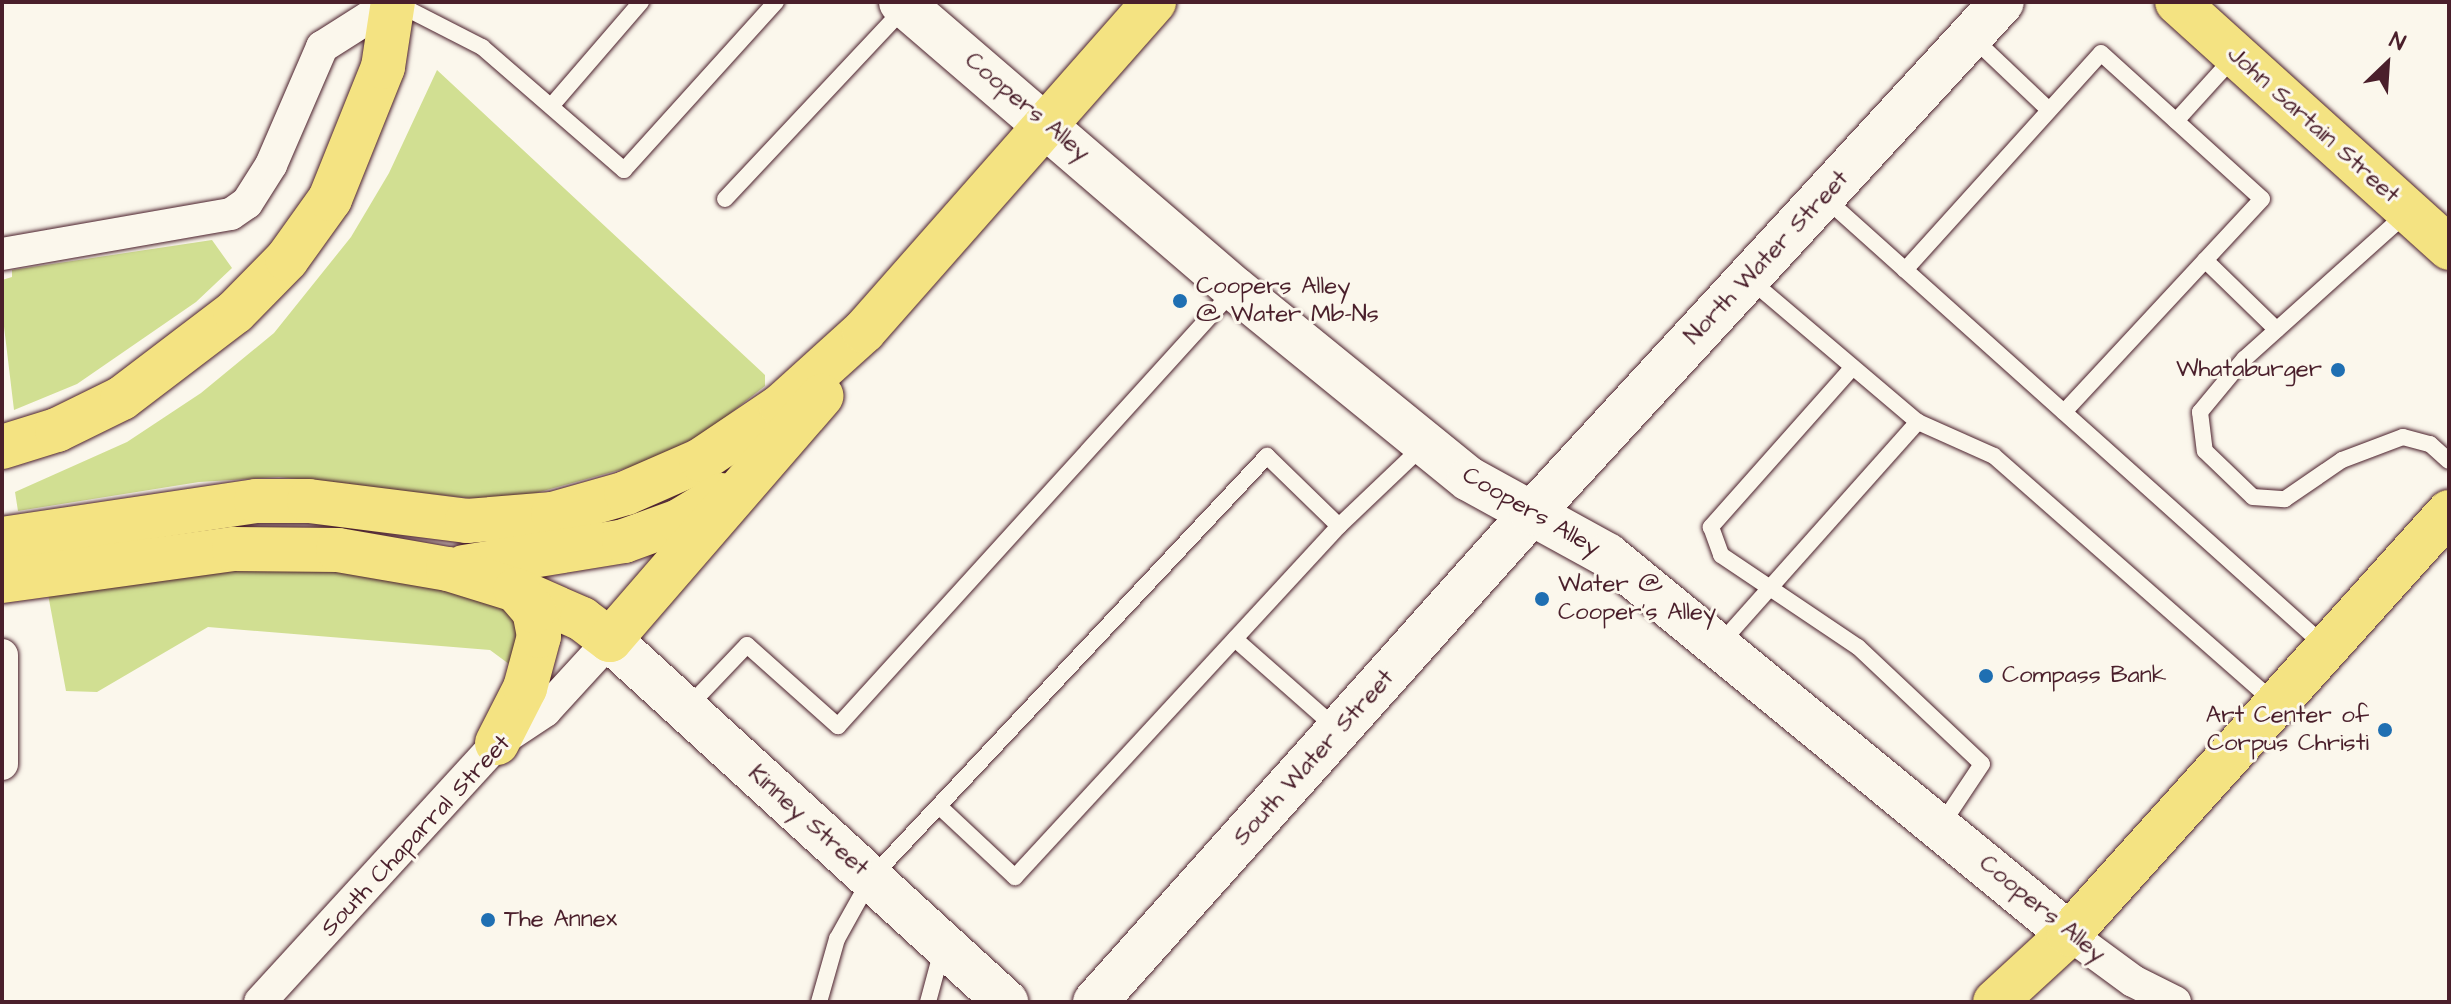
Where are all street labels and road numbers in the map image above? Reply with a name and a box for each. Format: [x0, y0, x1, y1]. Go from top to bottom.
street label: John Sartain Street [2221, 40, 2405, 210]
street label: Coopers Alley [959, 46, 1095, 168]
street label: North Water Street [1679, 165, 1855, 351]
street label: Coopers Alley [1457, 461, 1605, 563]
street label: South Water Street [1227, 664, 1401, 852]
street label: South Chaparral Street [315, 729, 517, 943]
street label: Kinney Street [742, 759, 874, 883]
street label: Coopers Alley [1973, 849, 2111, 969]

